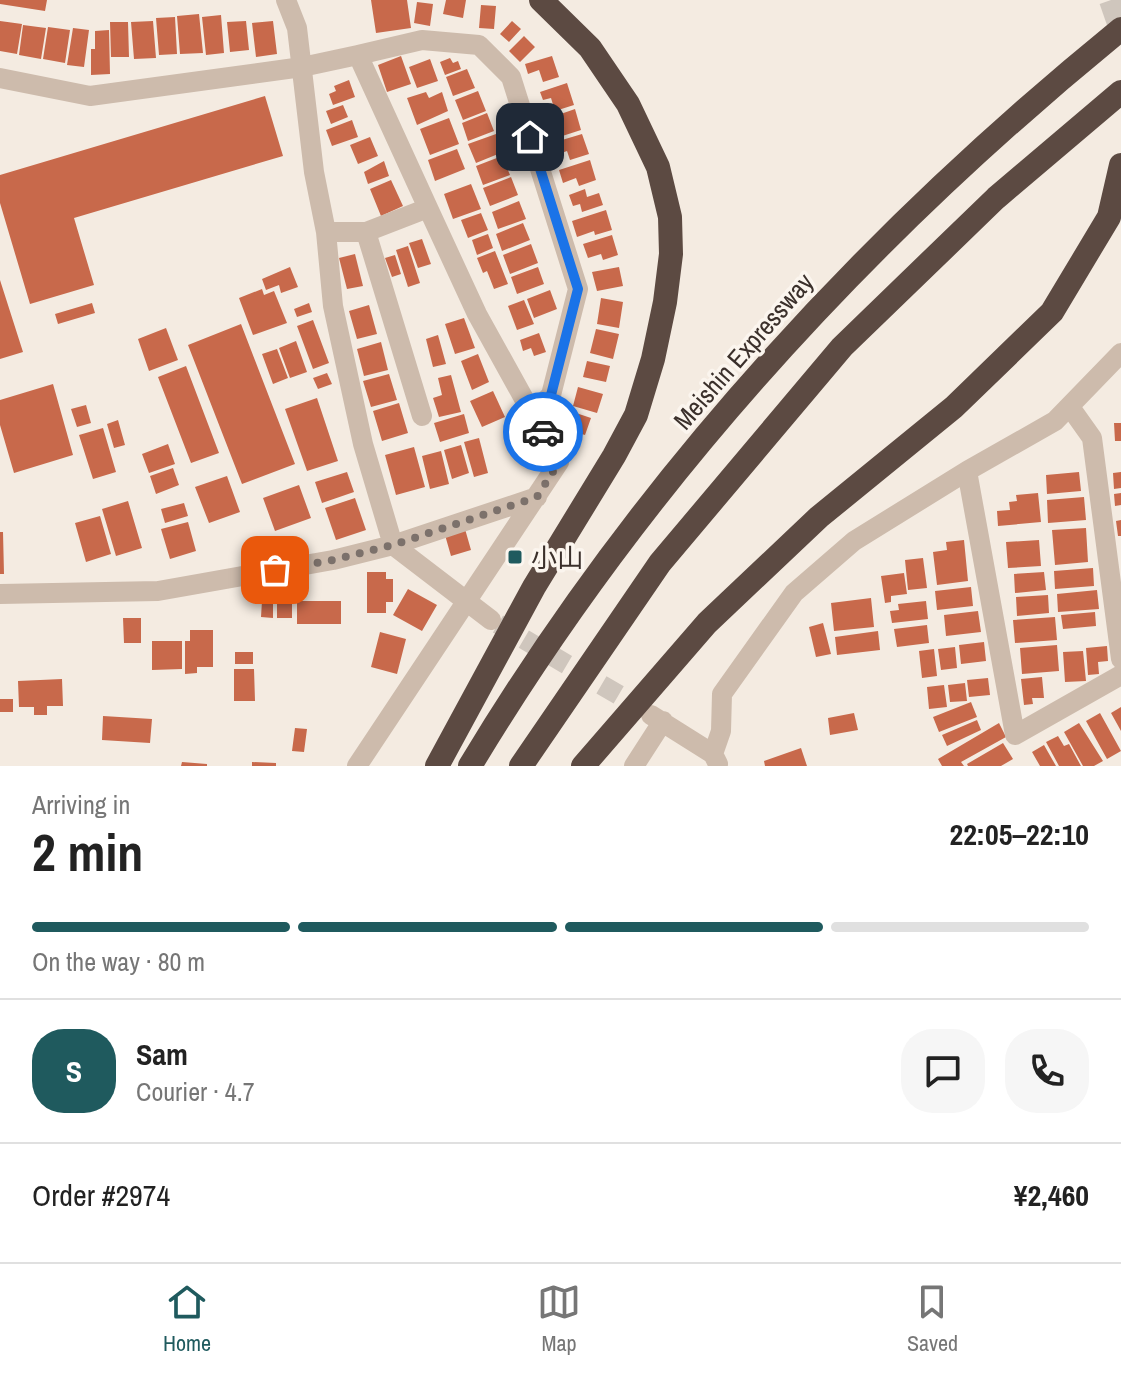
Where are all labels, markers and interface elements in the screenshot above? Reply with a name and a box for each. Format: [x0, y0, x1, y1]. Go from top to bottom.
pin [496, 103, 564, 171]
icon: home [508, 115, 552, 159]
street label: Meishin Expressway [665, 265, 821, 437]
courier [503, 392, 583, 472]
icon: car [521, 410, 565, 454]
pin [241, 536, 309, 604]
place label: 小山 [531, 540, 583, 575]
icon: bag [253, 548, 297, 592]
marker: 小山 [506, 548, 524, 566]
text: Arriving in [32, 787, 130, 822]
text: 22:05–22:10 [950, 814, 1089, 854]
text: 2 min [32, 817, 143, 887]
text: On the way · 80 m [32, 944, 205, 979]
button: chat [901, 1029, 985, 1113]
button: phone [1005, 1029, 1089, 1113]
text: Sam [136, 1034, 188, 1074]
text: S [66, 1051, 82, 1091]
text: Courier · 4.7 [136, 1074, 255, 1109]
text: Order #2974 [32, 1175, 170, 1215]
text: ¥2,460 [1014, 1175, 1089, 1215]
tab: Home [163, 1280, 211, 1358]
tab: Map [537, 1280, 581, 1358]
tab: Saved [907, 1280, 958, 1358]

